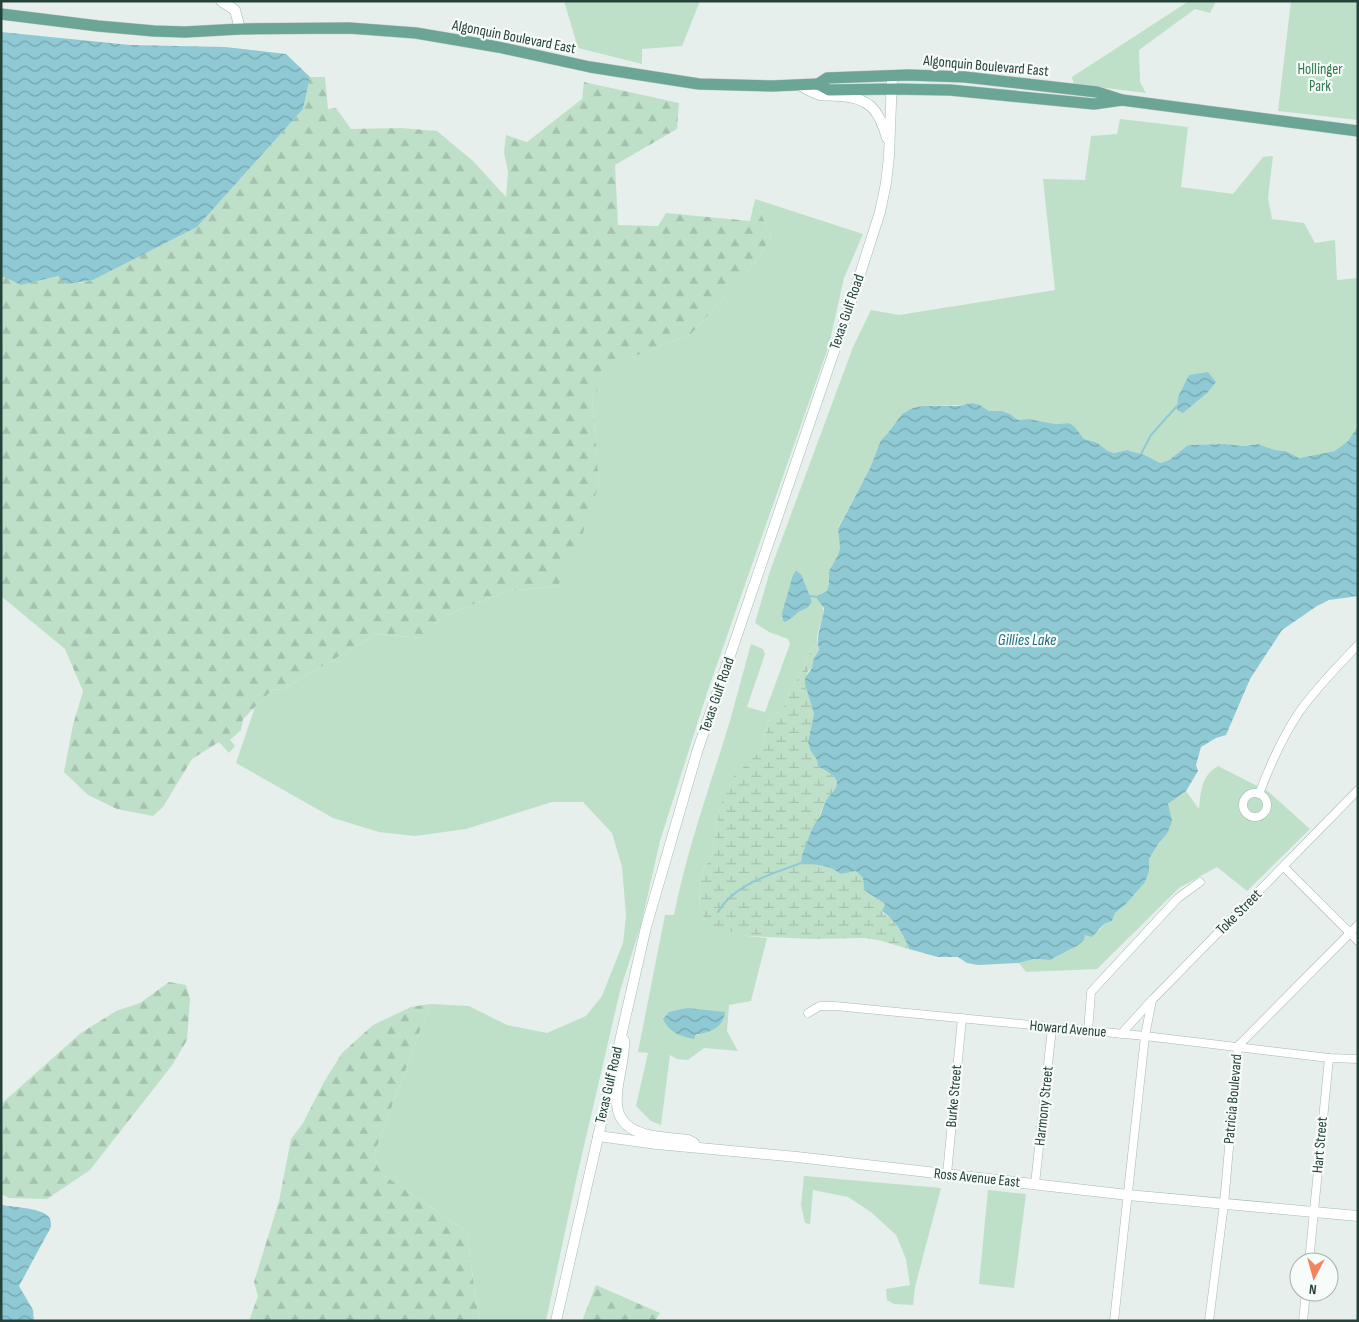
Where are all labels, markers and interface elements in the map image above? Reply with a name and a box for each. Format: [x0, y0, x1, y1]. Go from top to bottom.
street label: Algonquin Boulevard East [450, 15, 578, 58]
street label: Algonquin Boulevard East [922, 51, 1050, 81]
park label: Hollinger Park [1297, 60, 1343, 96]
street label: Texas Gulf Road [825, 272, 869, 352]
water label: Gillies Lake [998, 631, 1056, 650]
street label: Texas Gulf Road [695, 655, 739, 735]
street label: Toke Street [1212, 885, 1266, 939]
street label: Howard Avenue [1029, 1016, 1107, 1042]
street label: Texas Gulf Road [591, 1045, 627, 1125]
street label: Patricia Boulevard [1220, 1053, 1246, 1145]
street label: Burke Street [942, 1063, 966, 1128]
street label: Harmony Street [1030, 1065, 1058, 1147]
street label: Hart Street [1308, 1116, 1332, 1174]
street label: Ross Avenue East [933, 1164, 1022, 1192]
north arrow [1289, 1252, 1339, 1302]
text: N [1308, 1281, 1317, 1298]

